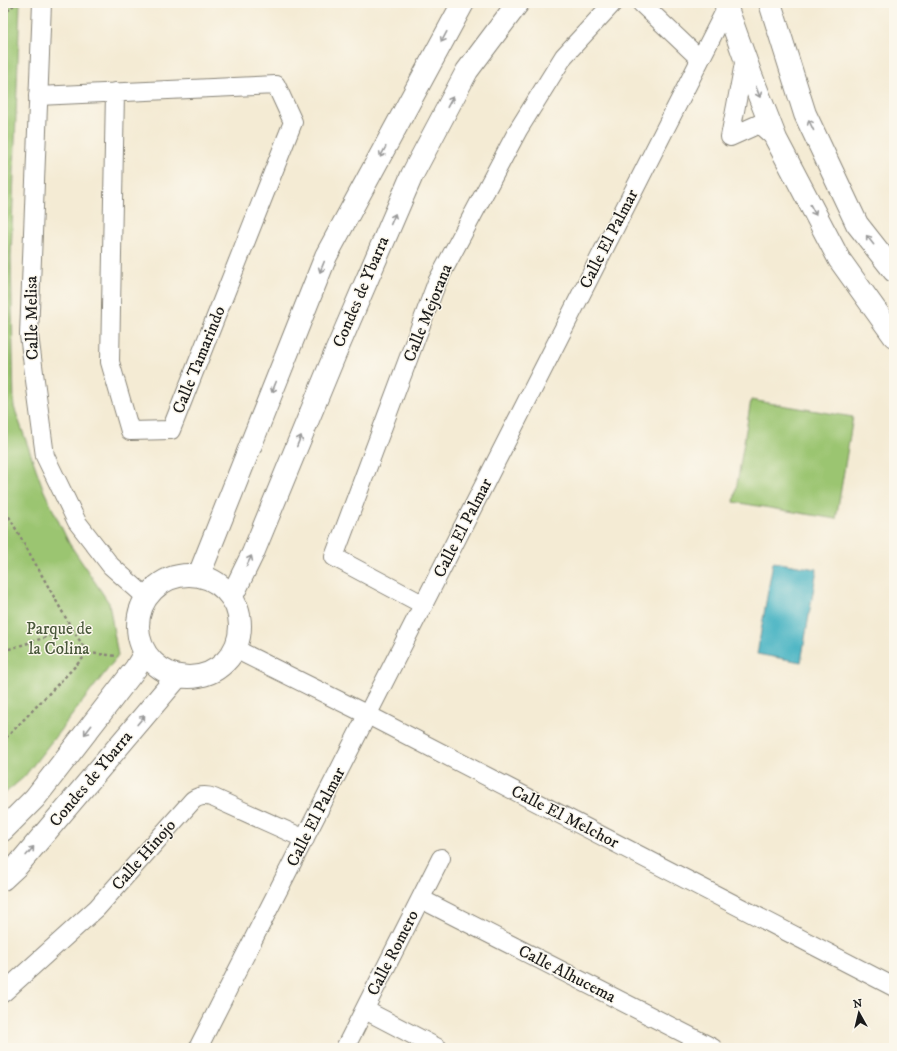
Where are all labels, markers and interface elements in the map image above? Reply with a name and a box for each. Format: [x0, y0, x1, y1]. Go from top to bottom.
one-way arrow [440, 31, 448, 43]
one-way arrow [754, 86, 762, 98]
one-way arrow [447, 96, 455, 108]
one-way arrow [807, 120, 814, 132]
one-way arrow [378, 146, 386, 158]
street label: Calle El Palmar [575, 185, 644, 292]
one-way arrow [810, 204, 817, 216]
one-way arrow [390, 213, 397, 225]
street label: Condes de Ybarra [328, 232, 395, 351]
one-way arrow [865, 235, 874, 246]
one-way arrow [318, 260, 325, 272]
street label: Calle Mejorana [398, 260, 458, 365]
street label: Calle Melisa [20, 275, 44, 360]
street label: Calle Tamarindo [167, 303, 231, 417]
one-way arrow [269, 381, 277, 393]
one-way arrow [295, 436, 303, 448]
street label: Calle El Palmar [429, 474, 498, 581]
one-way arrow [246, 556, 253, 568]
park label: Parque de la Colina [26, 618, 92, 660]
one-way arrow [137, 714, 146, 725]
one-way arrow [84, 724, 93, 735]
street label: Condes de Ybarra [44, 726, 138, 832]
street label: Calle El Palmar [282, 763, 351, 870]
street label: Calle El Melchor [507, 780, 623, 854]
street label: Calle Hinojo [107, 815, 181, 895]
one-way arrow [25, 846, 35, 856]
street label: Calle Romero [362, 906, 424, 1000]
street label: Calle Alhucema [514, 940, 620, 1008]
north arrow [839, 993, 879, 1033]
text: N [852, 997, 863, 1012]

